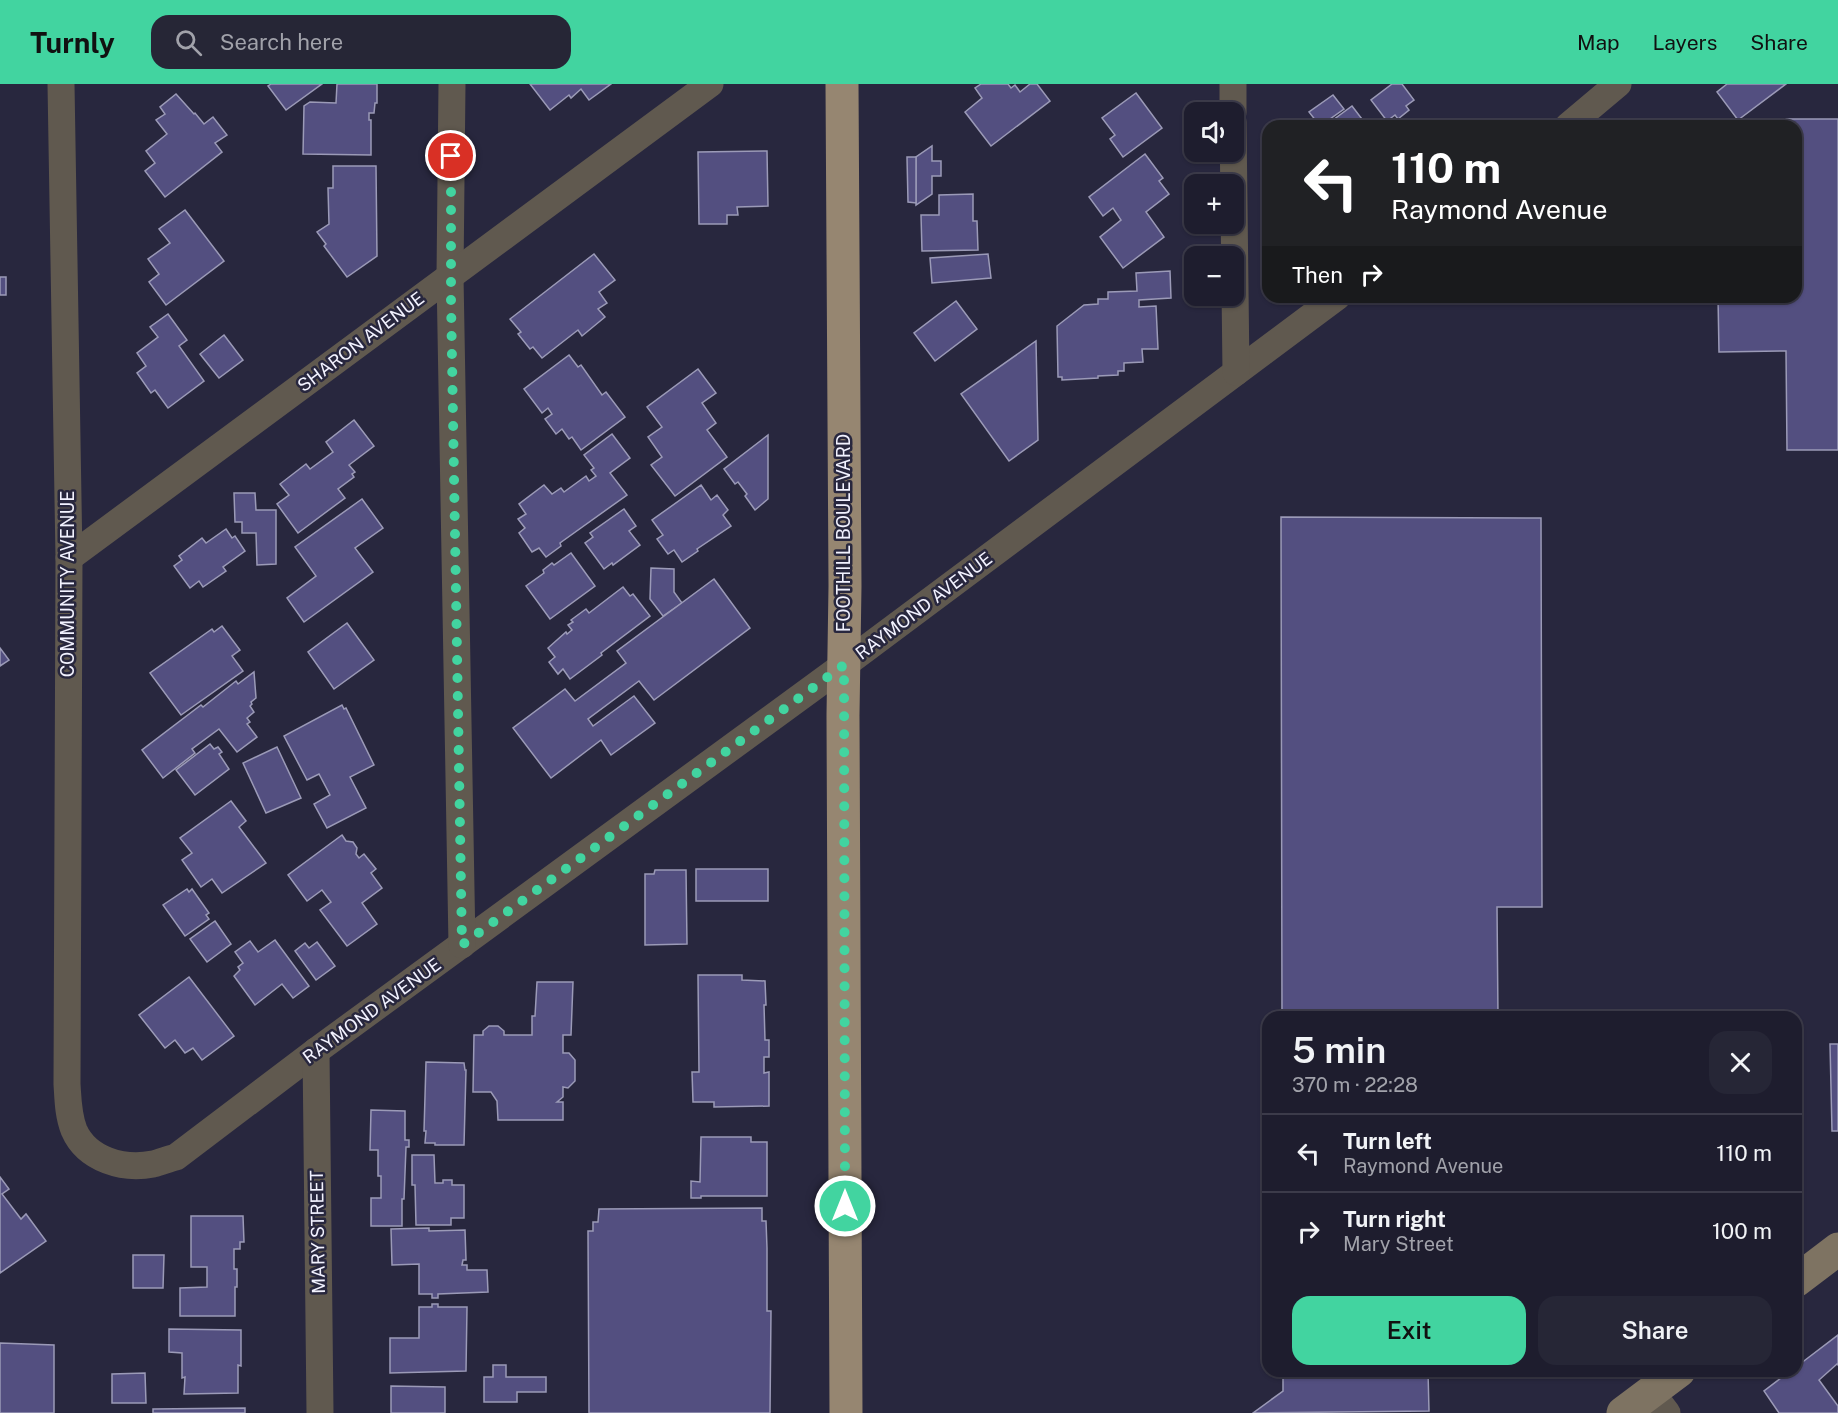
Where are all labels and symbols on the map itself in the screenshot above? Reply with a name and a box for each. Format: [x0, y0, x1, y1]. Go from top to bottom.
pin [425, 130, 476, 181]
street label: SHARON AVENUE [293, 287, 428, 396]
street label: FOOTHILL BOULEVARD [833, 434, 854, 632]
street label: COMMUNITY AVENUE [57, 491, 78, 677]
street label: RAYMOND AVENUE [851, 547, 996, 664]
street label: RAYMOND AVENUE [299, 953, 445, 1068]
street label: MARY STREET [306, 1170, 329, 1294]
position arrow [813, 1174, 877, 1238]

